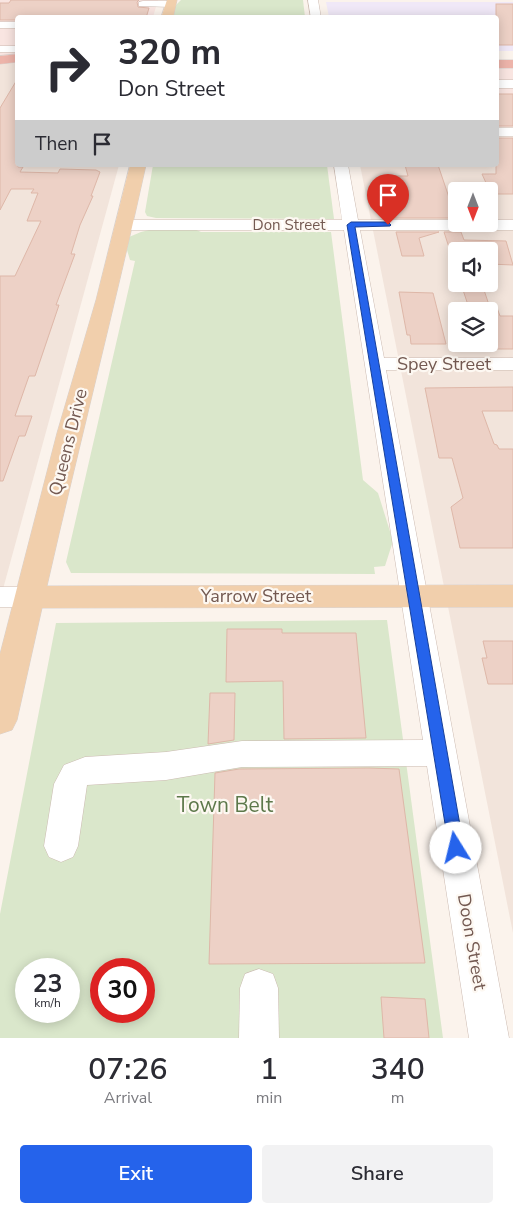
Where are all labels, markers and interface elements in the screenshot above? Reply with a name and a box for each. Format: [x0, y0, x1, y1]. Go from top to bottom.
text: 320 m [118, 29, 221, 76]
icon: right [35, 35, 100, 100]
text: Don Street [118, 74, 225, 104]
icon: arrive [88, 130, 116, 158]
text: Then [35, 131, 78, 157]
pin [367, 174, 409, 225]
icon: arrive [374, 181, 402, 209]
north arrow [448, 182, 498, 232]
map controls [448, 182, 498, 352]
street label: Don Street [253, 215, 326, 235]
button: sound [448, 242, 498, 292]
button: layers [448, 302, 498, 352]
street label: Spey Street [397, 352, 492, 376]
street label: Queens Drive [43, 386, 93, 498]
street label: Yarrow Street [200, 584, 312, 608]
park label: Town Belt [177, 791, 274, 819]
position arrow [429, 821, 481, 873]
street label: Doon Street [452, 892, 492, 993]
speed limit sign: 30 [90, 958, 155, 1023]
text: 23 [32, 967, 63, 1001]
text: km/h [34, 995, 61, 1011]
text: 07:26 [88, 1049, 167, 1090]
text: 1 [260, 1049, 278, 1090]
text: 340 [371, 1049, 425, 1090]
text: Arrival [104, 1087, 152, 1109]
text: min [256, 1087, 282, 1109]
text: m [391, 1087, 405, 1109]
button: Exit [20, 1145, 252, 1203]
button: Share [262, 1145, 493, 1203]

